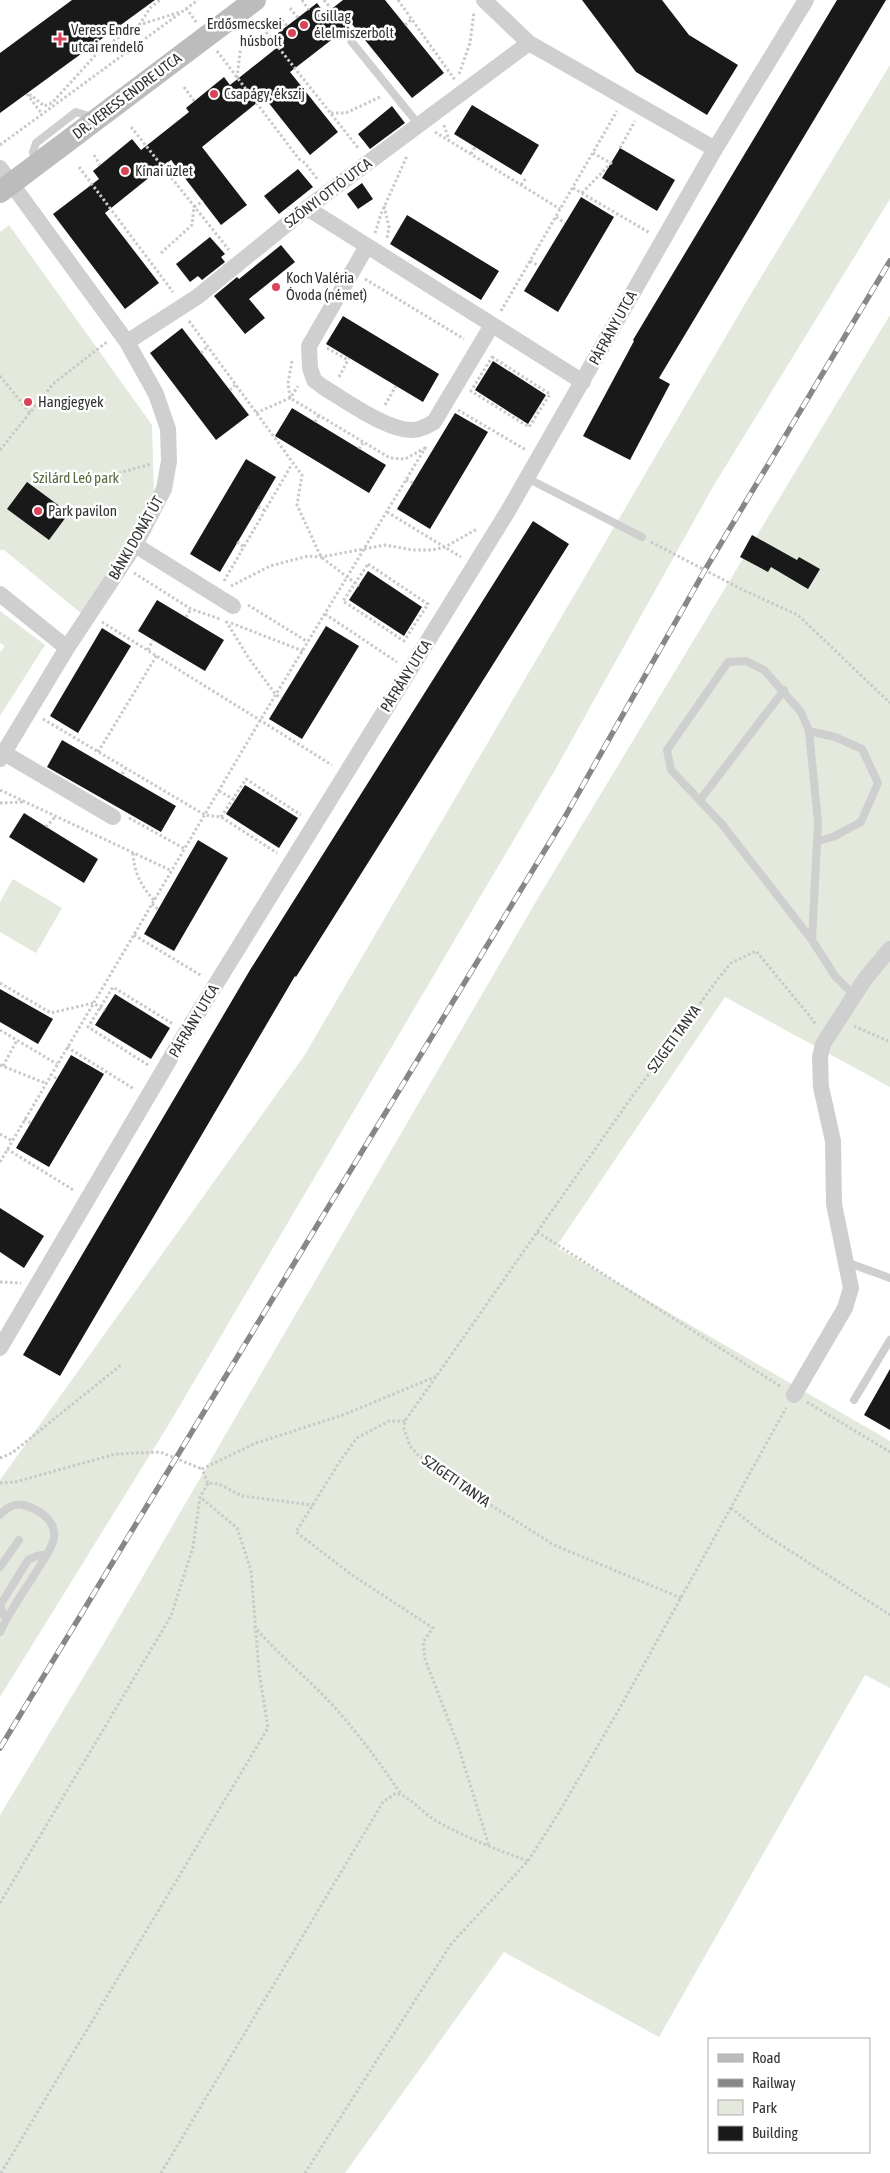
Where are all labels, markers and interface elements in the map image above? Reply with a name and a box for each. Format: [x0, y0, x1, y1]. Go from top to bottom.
place label: Csillag élelmiszerbolt [314, 7, 394, 41]
place label: Erdősmecskei húsbolt [207, 15, 282, 49]
marker: Csillag élelmiszerbolt [298, 19, 310, 31]
place label: Veress Endre utcai rendelő [71, 21, 144, 55]
marker: Erdősmecskei húsbolt [286, 27, 298, 39]
marker: Veress Endre utcai rendelő [53, 32, 67, 46]
street label: DR. VERESS ENDRE UTCA [69, 49, 185, 142]
place label: Csapágy, ékszíj [224, 85, 305, 102]
marker: Csapágy, ékszíj [208, 88, 220, 100]
street label: SZŐNYI OTTÓ UTCA [281, 154, 375, 231]
place label: Kínai üzlet [135, 162, 193, 179]
marker: Kínai üzlet [119, 165, 131, 177]
place label: Koch Valéria Óvoda (német) [286, 269, 367, 303]
marker: Koch Valéria Óvoda (német) [270, 281, 282, 293]
street label: PÁFRÁNY UTCA [585, 287, 640, 368]
place label: Hangjegyek [38, 393, 104, 410]
marker: Hangjegyek [22, 396, 34, 408]
park label: Szilárd Leó park [33, 469, 120, 486]
street label: BÁNKI DONÁT ÚT [105, 493, 166, 582]
place label: Park pavilon [48, 502, 117, 519]
marker: Park pavilon [32, 505, 44, 517]
street label: PÁFRÁNY UTCA [377, 636, 435, 715]
street label: PÁFRÁNY UTCA [165, 981, 222, 1060]
street label: SZIGETI TANYA [643, 1001, 704, 1076]
street label: SZIGETI TANYA [419, 1451, 494, 1511]
legend [708, 2038, 870, 2153]
text: Road [752, 2049, 781, 2066]
text: Railway [752, 2074, 796, 2091]
text: Park [752, 2099, 777, 2116]
text: Building [752, 2124, 798, 2141]

